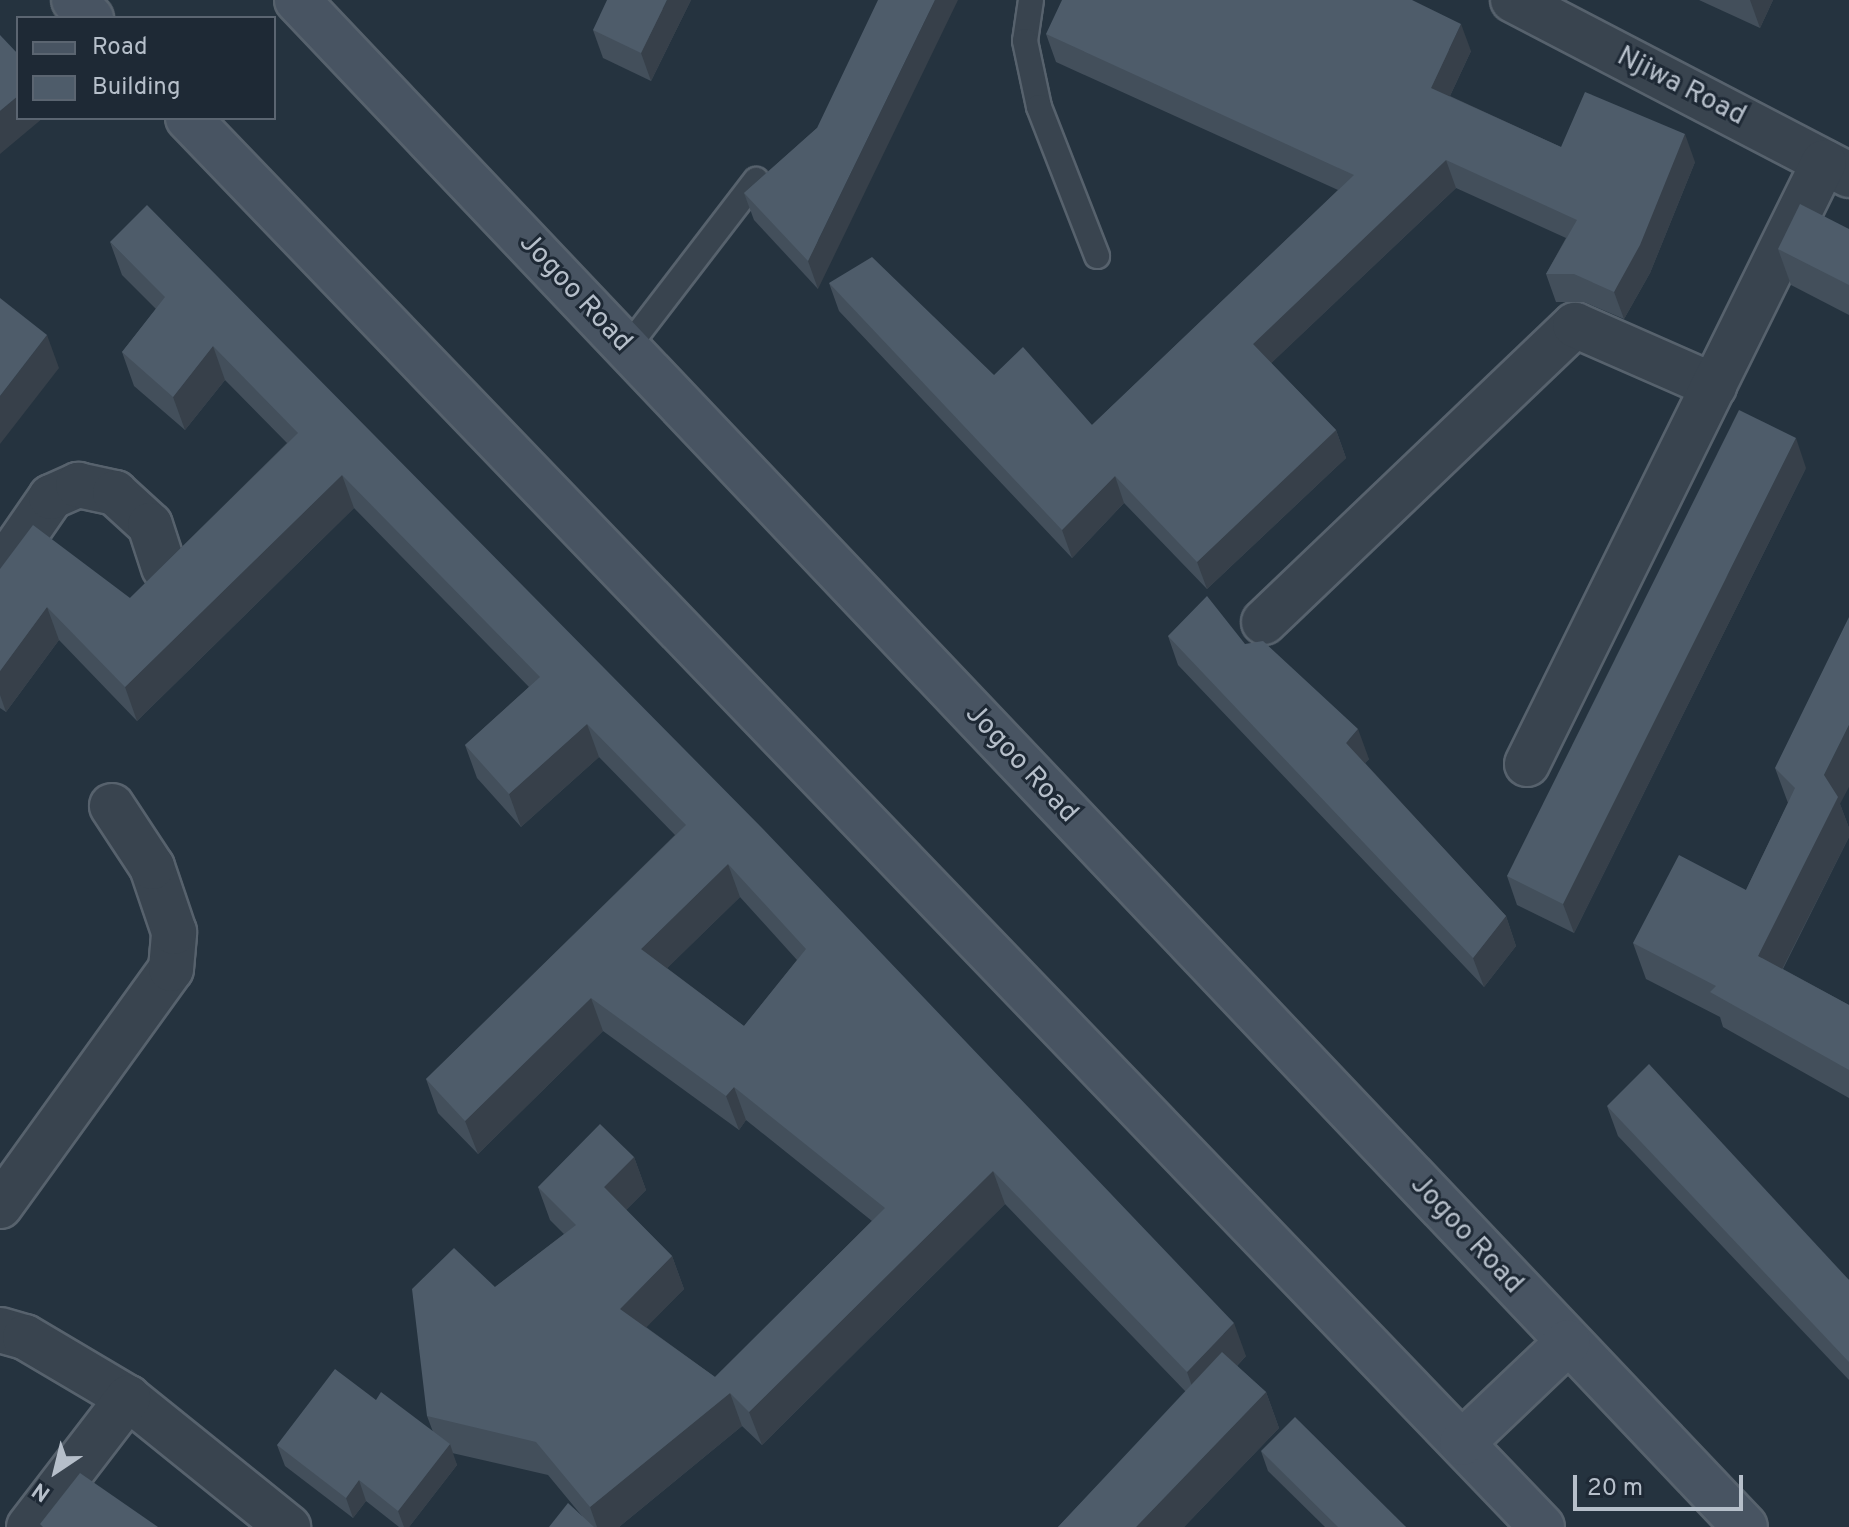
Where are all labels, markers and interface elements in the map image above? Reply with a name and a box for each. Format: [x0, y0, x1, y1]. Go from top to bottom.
legend [16, 16, 276, 120]
text: Road [92, 33, 148, 63]
street label: Njiwa Road [1611, 40, 1751, 134]
text: Building [92, 73, 181, 103]
street label: Jogoo Road [512, 227, 638, 359]
street label: Jogoo Road [958, 698, 1084, 830]
street label: Jogoo Road [1403, 1169, 1529, 1301]
north arrow [16, 1431, 96, 1511]
scale bar [1577, 1459, 1747, 1509]
text: 20 m [1587, 1474, 1643, 1504]
text: N [28, 1475, 56, 1507]

